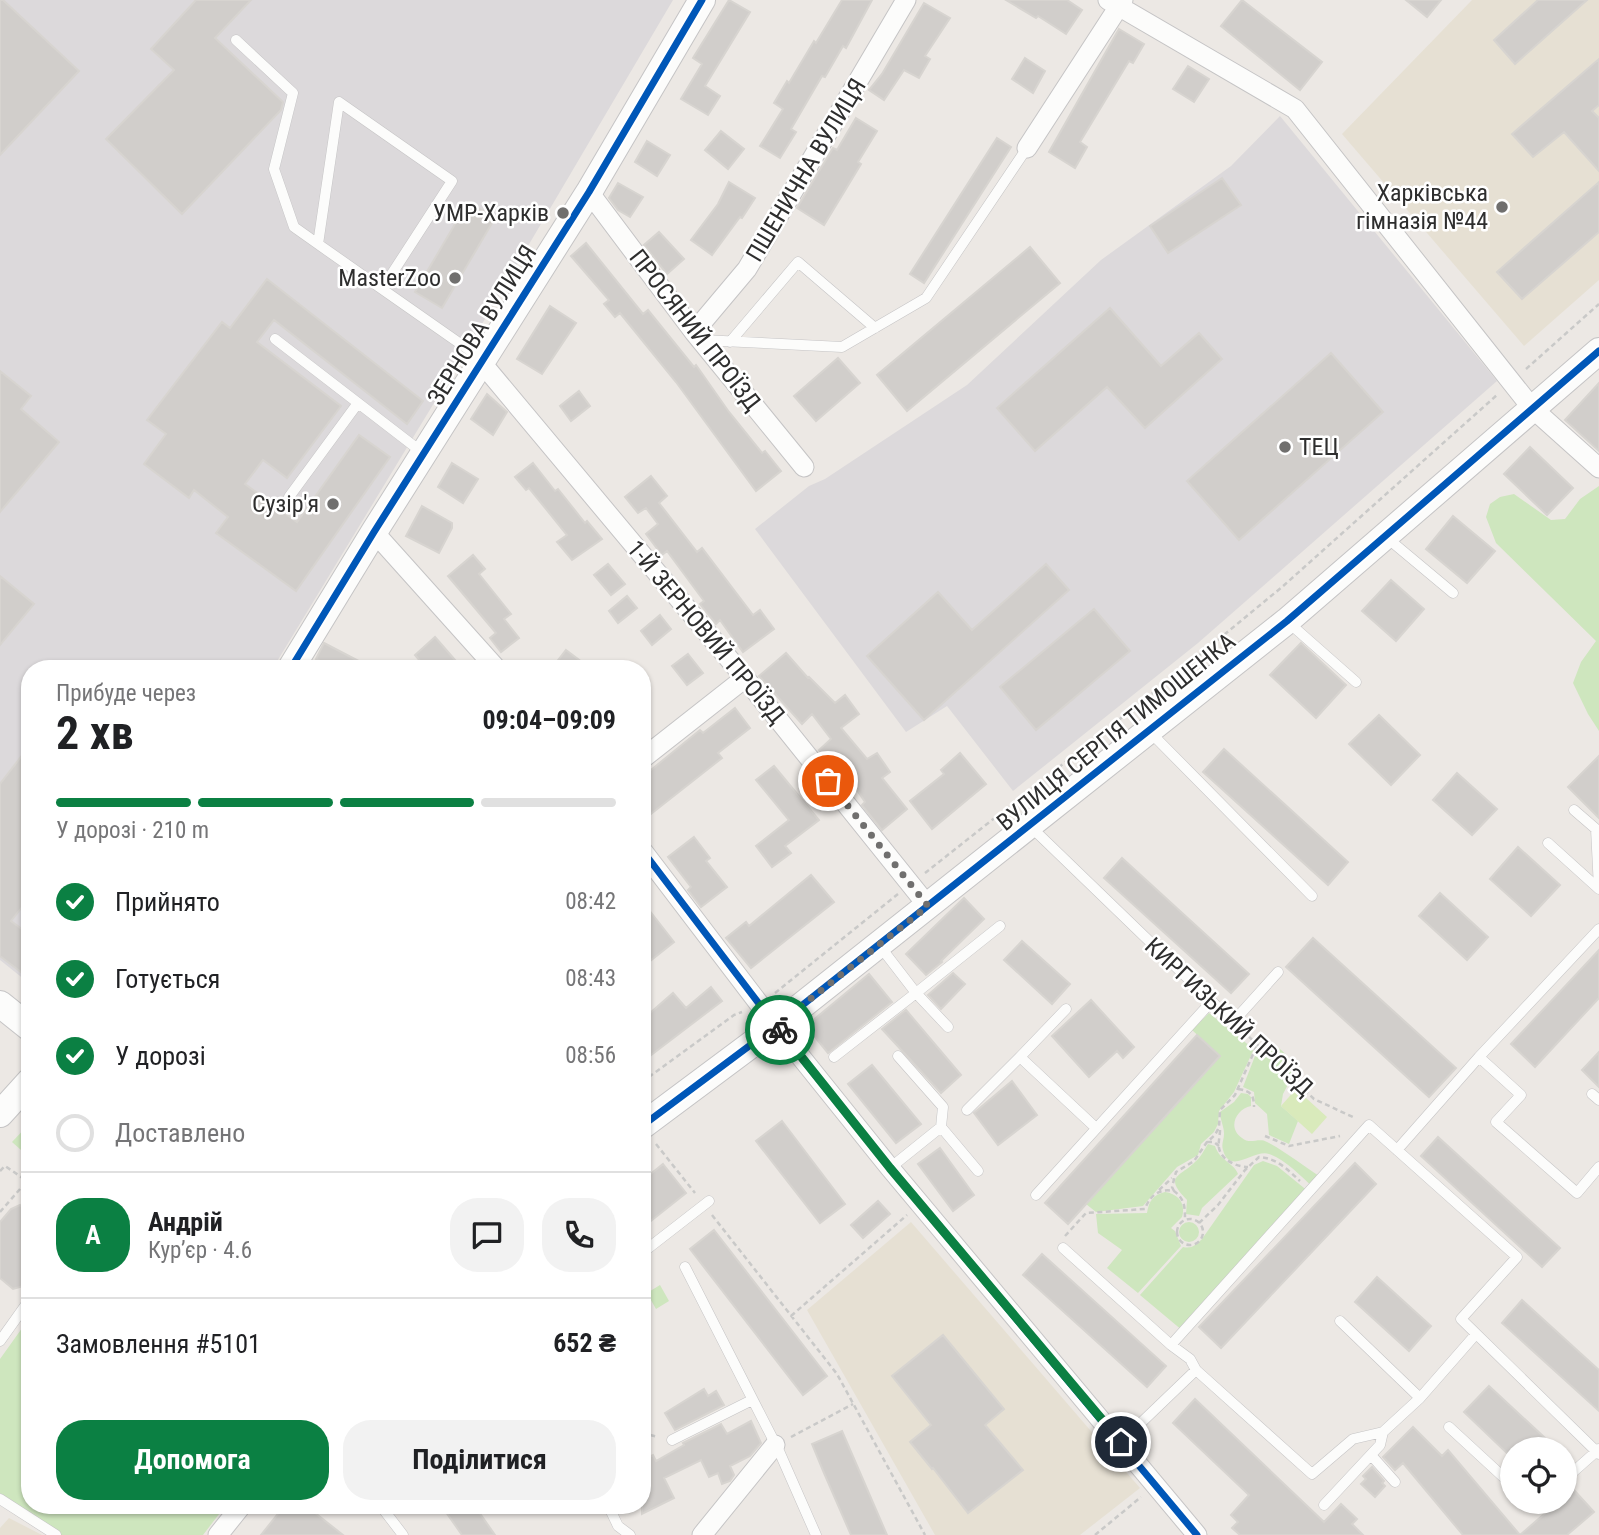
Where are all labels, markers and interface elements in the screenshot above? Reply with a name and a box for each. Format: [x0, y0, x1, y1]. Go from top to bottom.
street label: ПШЕНИЧНА ВУЛИЦЯ [740, 73, 872, 267]
place label: Харківська гімназія №44 [1356, 179, 1488, 235]
place label: УМР-Харків [433, 199, 549, 227]
marker: Харківська гімназія №44 [1494, 199, 1510, 215]
marker: УМР-Харків [555, 205, 571, 221]
street label: ЗЕРНОВА ВУЛИЦЯ [422, 240, 542, 410]
street label: ПРОСЯНИЙ ПРОЇЗД [623, 244, 767, 416]
place label: MasterZoo [338, 264, 441, 292]
marker: MasterZoo [447, 270, 463, 286]
place label: ТЕЦ [1299, 433, 1339, 461]
marker: ТЕЦ [1277, 439, 1293, 455]
place label: Сузір'я [252, 490, 319, 518]
marker: Сузір'я [325, 496, 341, 512]
street label: 1-Й ЗЕРНОВИЙ ПРОЇЗД [621, 535, 791, 729]
street label: ВУЛИЦЯ СЕРГІЯ ТИМОШЕНКА [991, 627, 1241, 837]
text: Прибуде через [56, 680, 196, 707]
text: 09:04–09:09 [482, 705, 616, 735]
text: 2 хв [56, 706, 134, 760]
pin [798, 751, 858, 811]
icon: bag [809, 762, 847, 800]
text: У дорозі · 210 m [56, 817, 209, 844]
icon: check [56, 883, 94, 921]
text: Прийнято [115, 887, 220, 917]
text: 08:42 [565, 888, 616, 915]
street label: КИРГИЗЬКИЙ ПРОЇЗД [1139, 932, 1319, 1102]
icon: check [56, 960, 94, 998]
text: Готується [115, 964, 220, 994]
text: 08:43 [565, 965, 616, 992]
courier [745, 995, 815, 1065]
icon: bike [761, 1011, 799, 1049]
icon: check [56, 1037, 94, 1075]
text: У дорозі [115, 1041, 206, 1071]
text: 08:56 [565, 1042, 616, 1069]
text: Доставлено [115, 1118, 245, 1148]
button: chat [450, 1198, 524, 1272]
button: phone [542, 1198, 616, 1272]
text: Андрій [148, 1207, 223, 1237]
text: А [85, 1220, 101, 1250]
text: Кур’єр · 4.6 [148, 1237, 252, 1264]
text: 652 ₴ [553, 1328, 616, 1358]
text: Замовлення #5101 [56, 1329, 261, 1359]
pin [1091, 1412, 1151, 1472]
button: Допомога [56, 1420, 329, 1500]
button: Поділитися [343, 1420, 616, 1500]
icon: home [1102, 1423, 1140, 1461]
map controls [1500, 1437, 1577, 1514]
button: locate [1500, 1437, 1577, 1514]

